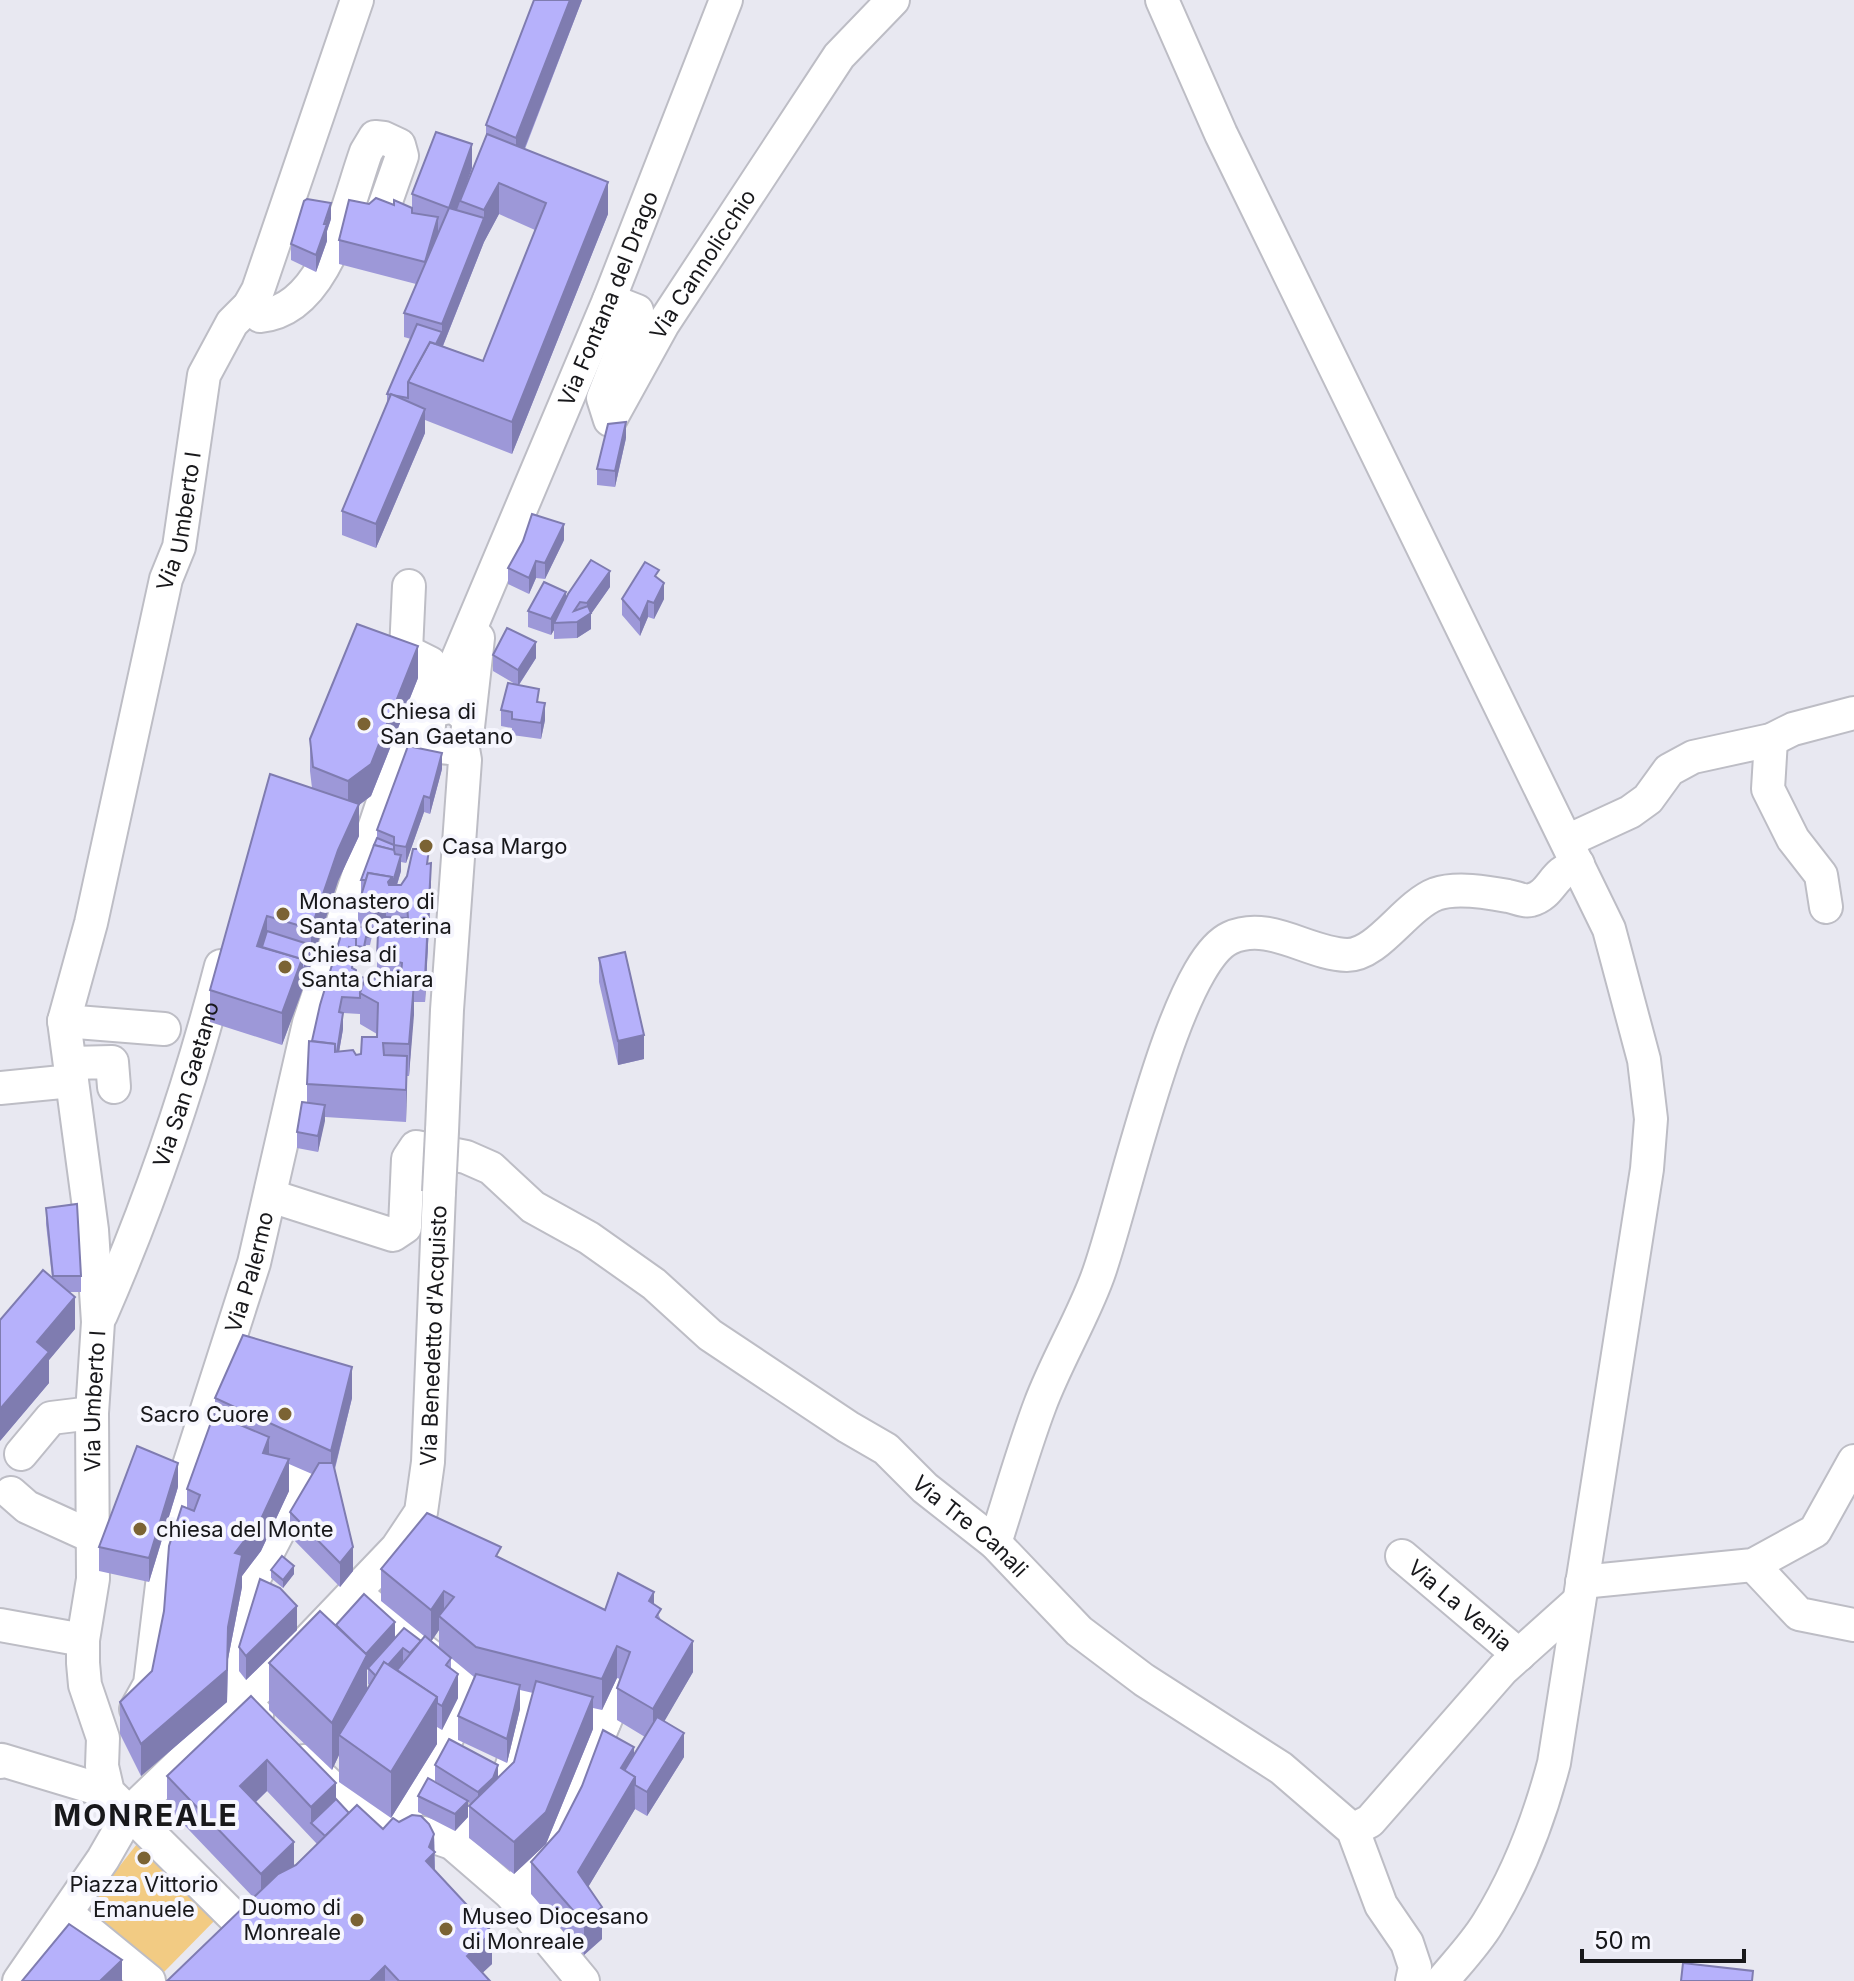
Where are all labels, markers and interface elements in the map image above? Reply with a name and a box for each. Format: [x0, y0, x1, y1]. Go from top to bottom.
street label: Via Cannolicchio [644, 184, 761, 344]
street label: Via Fontana del Drago [553, 187, 663, 410]
street label: Via Umberto I [151, 450, 206, 593]
place label: Chiesa di San Gaetano [380, 698, 513, 749]
marker: Chiesa di San Gaetano [355, 715, 373, 733]
place label: Casa Margo [442, 833, 567, 859]
marker: Casa Margo [417, 837, 435, 855]
place label: Monastero di Santa Caterina [299, 888, 452, 939]
marker: Monastero di Santa Caterina [274, 905, 292, 923]
place label: Chiesa di Santa Chiara [301, 941, 434, 992]
marker: Chiesa di Santa Chiara [276, 958, 294, 976]
street label: Via San Gaetano [148, 999, 224, 1171]
street label: Via Benedetto d'Acquisto [415, 1205, 451, 1467]
street label: Via Palermo [220, 1209, 278, 1336]
street label: Via Umberto I [79, 1329, 110, 1472]
place label: Sacro Cuore [140, 1401, 269, 1427]
marker: Sacro Cuore [276, 1405, 294, 1423]
street label: Via Tre Canali [907, 1470, 1033, 1582]
place label: chiesa del Monte [156, 1516, 334, 1542]
marker: chiesa del Monte [131, 1520, 149, 1538]
street label: Via La Venia [1403, 1554, 1517, 1656]
district label: MONREALE [53, 1797, 239, 1833]
marker: Piazza Vittorio Emanuele [135, 1849, 153, 1867]
place label: Piazza Vittorio Emanuele [69, 1871, 219, 1922]
place label: Duomo di Monreale [241, 1894, 341, 1945]
place label: Museo Diocesano di Monreale [462, 1903, 649, 1954]
marker: Duomo di Monreale [348, 1911, 366, 1929]
scale bar [1582, 1913, 1744, 1963]
marker: Museo Diocesano di Monreale [437, 1920, 455, 1938]
text: 50 m [1594, 1926, 1652, 1955]

